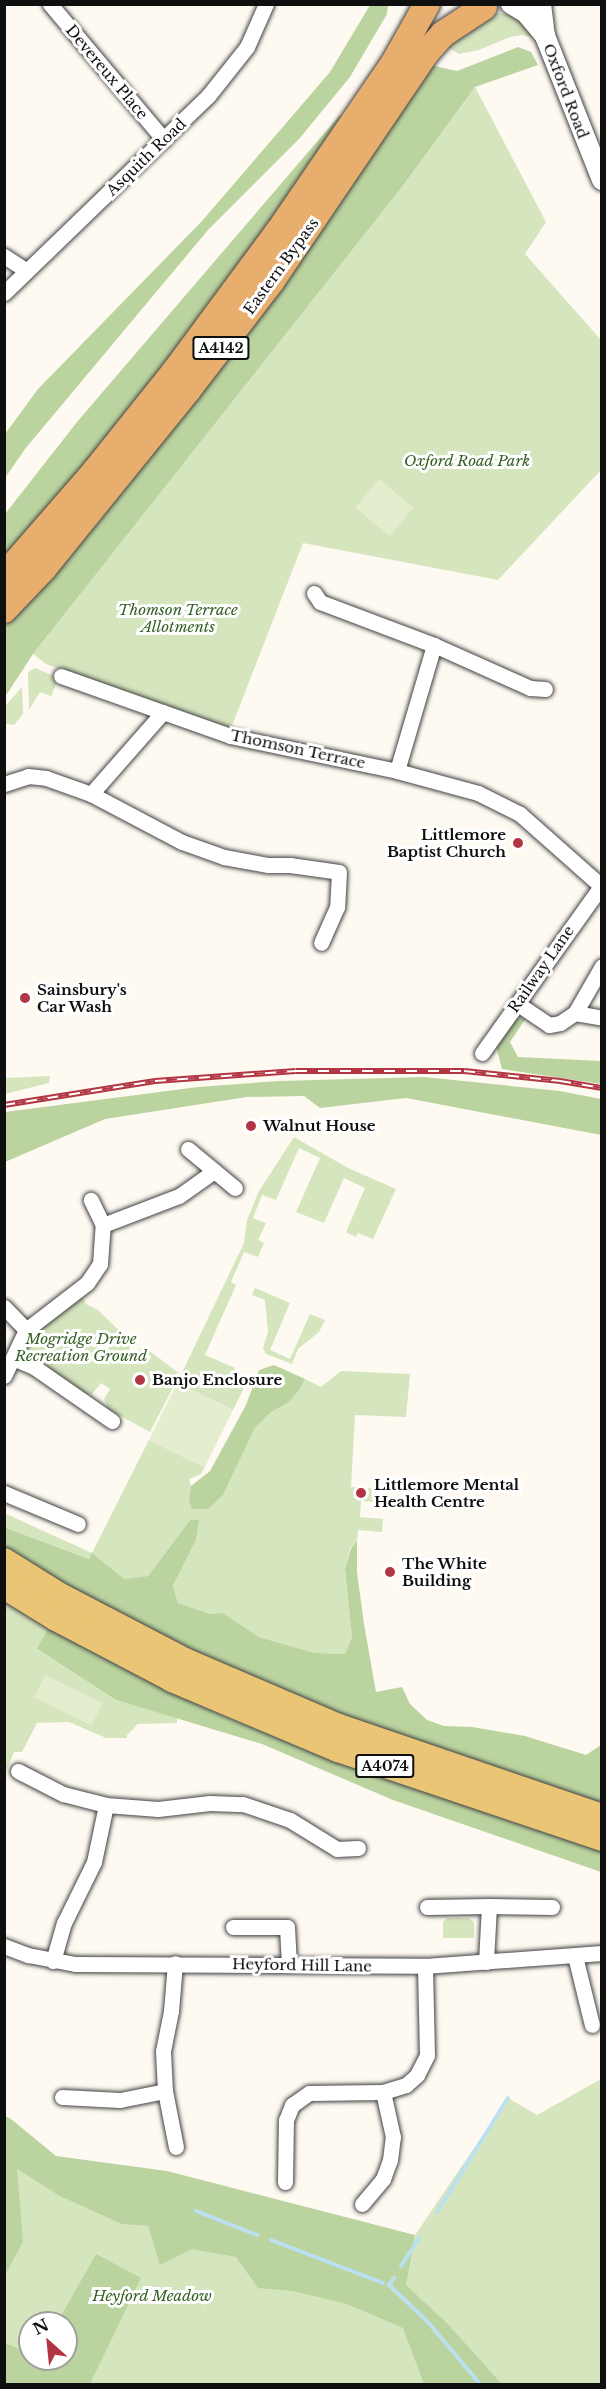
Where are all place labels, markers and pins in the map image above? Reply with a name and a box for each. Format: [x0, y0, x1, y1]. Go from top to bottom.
place label: Littlemore Baptist Church [387, 825, 506, 860]
marker: Littlemore Baptist Church [511, 836, 525, 850]
place label: Sainsbury's Car Wash [37, 980, 127, 1015]
marker: Sainsbury's Car Wash [18, 991, 32, 1005]
place label: Walnut House [263, 1117, 375, 1135]
marker: Walnut House [244, 1119, 258, 1133]
place label: Banjo Enclosure [152, 1371, 282, 1389]
marker: Banjo Enclosure [133, 1373, 147, 1387]
place label: Littlemore Mental Health Centre [374, 1475, 519, 1510]
marker: Littlemore Mental Health Centre [352, 1484, 370, 1502]
place label: The White Building [402, 1554, 487, 1589]
marker: The White Building [383, 1565, 397, 1579]

